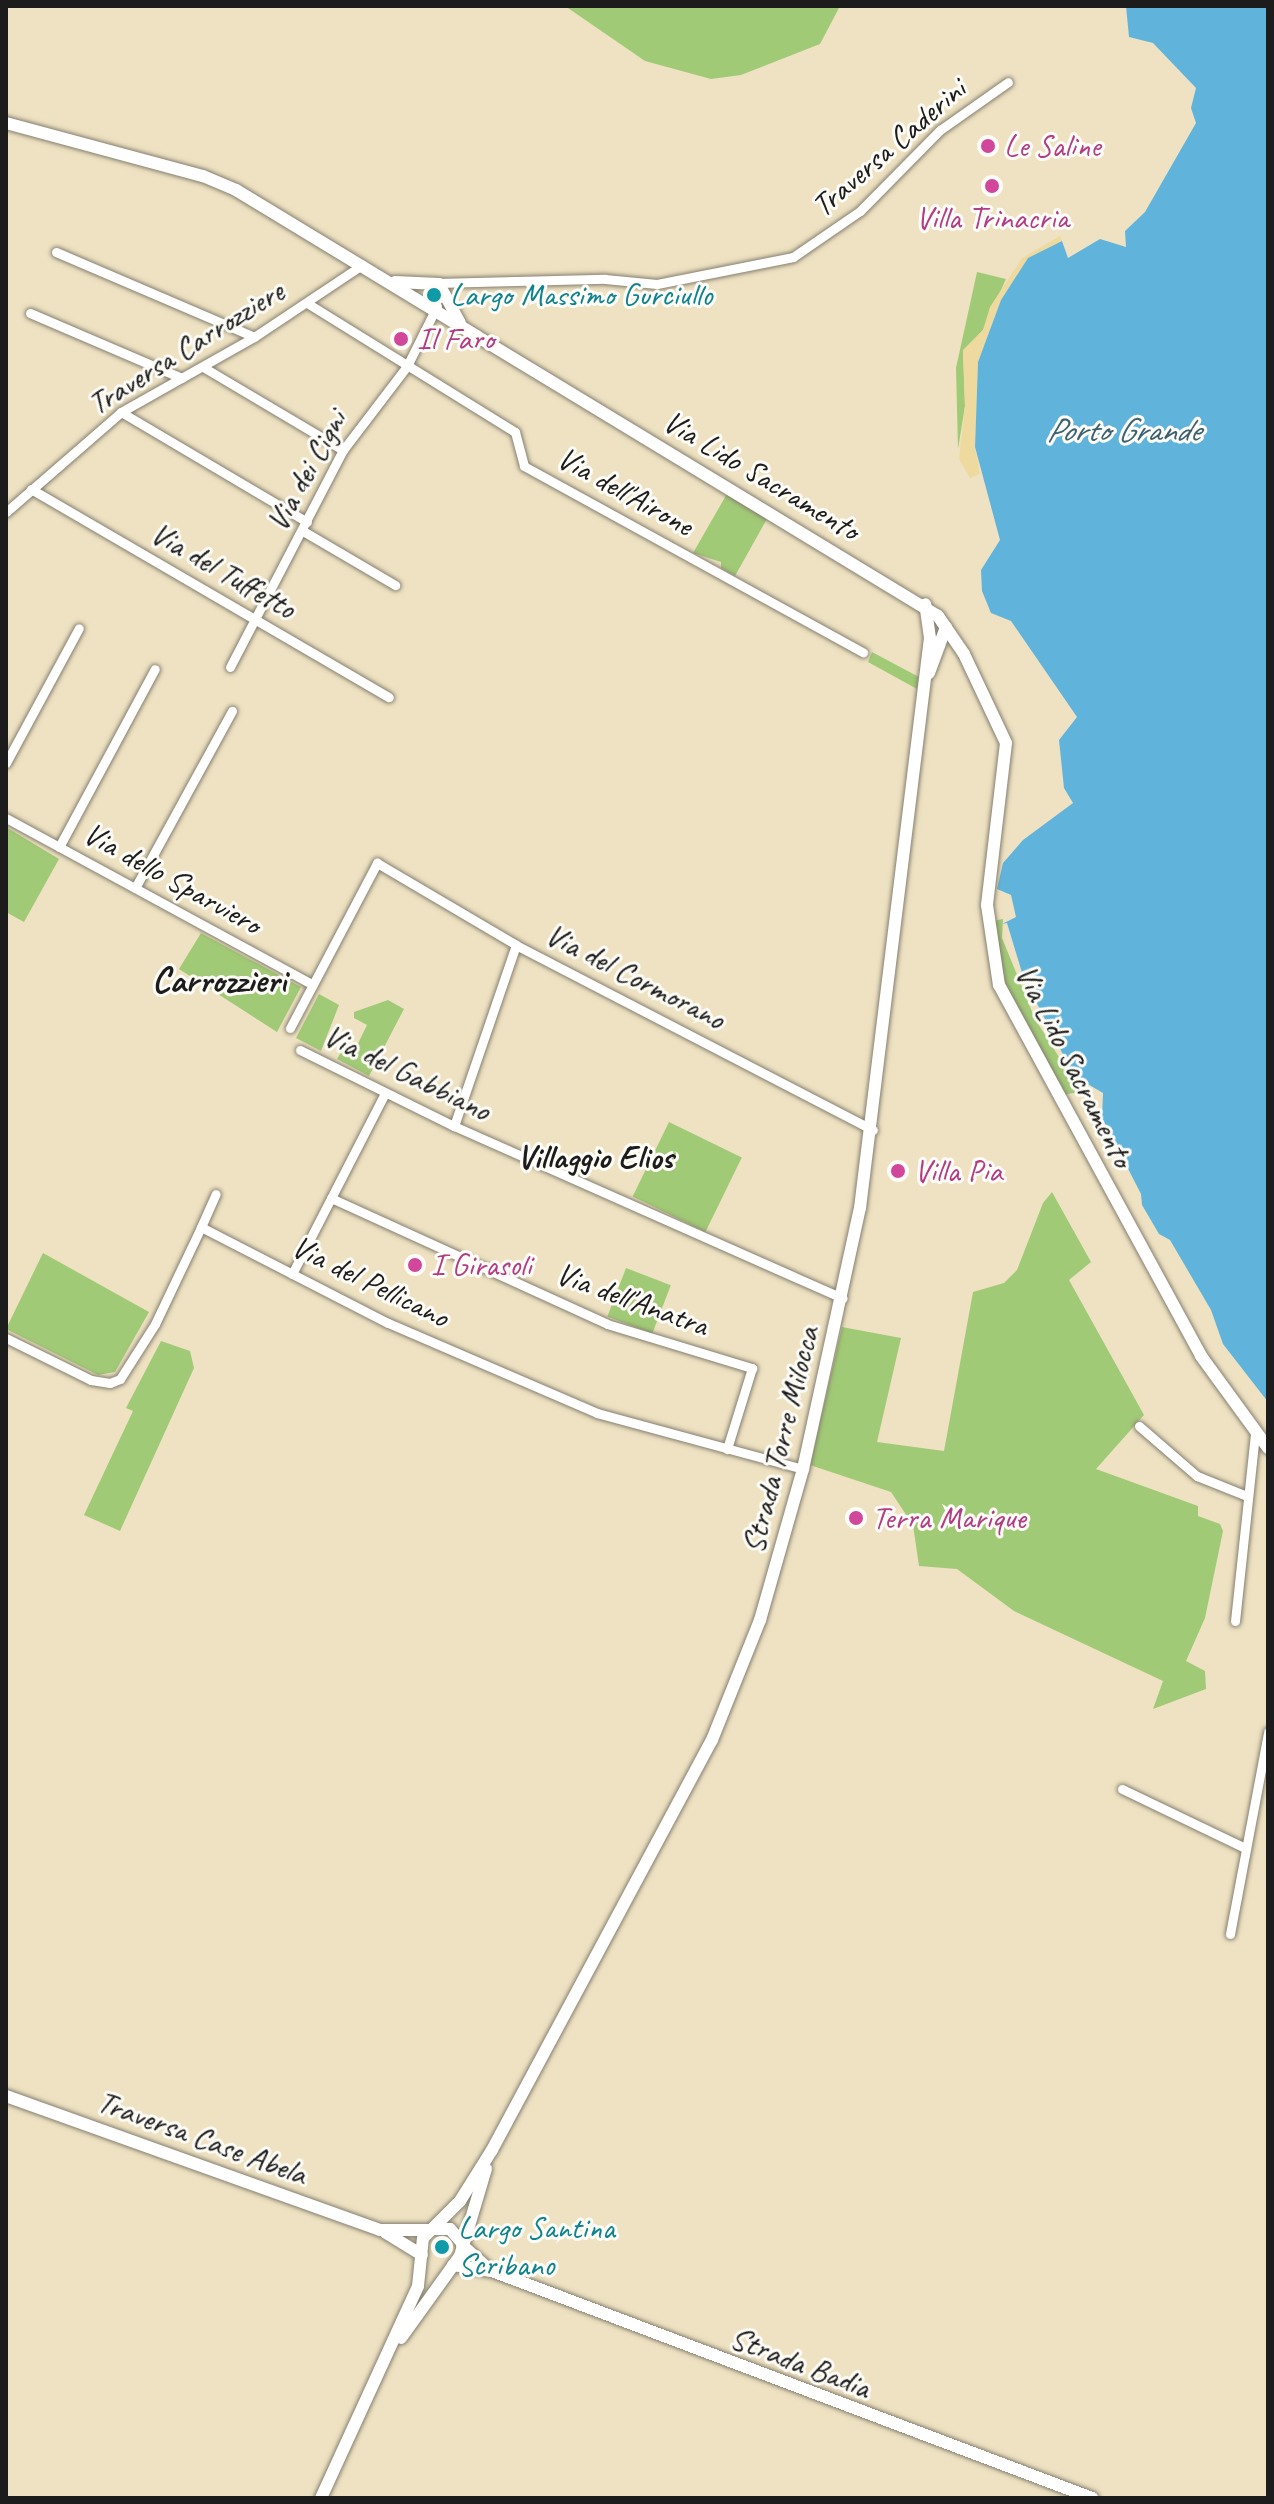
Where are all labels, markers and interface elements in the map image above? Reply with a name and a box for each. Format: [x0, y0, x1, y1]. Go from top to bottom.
street label: Traversa Caderini [804, 71, 974, 225]
place label: Le Saline [1004, 127, 1101, 165]
marker: Le Saline [979, 137, 997, 155]
marker: Villa Trinacria [983, 177, 1001, 195]
place label: Villa Trinacria [915, 199, 1069, 237]
street label: Traversa Carrozziere [81, 272, 291, 424]
place label: Largo Massimo Gurciullo [450, 276, 711, 314]
marker: Largo Massimo Gurciullo [425, 286, 443, 304]
place label: Il Faro [417, 320, 494, 358]
marker: Il Faro [392, 330, 410, 348]
street label: Via Lido Sacramento [655, 402, 867, 550]
street label: Via dei Cigni [258, 404, 356, 538]
water label: Porto Grande [1046, 410, 1200, 450]
street label: Via dell'Airone [550, 439, 700, 545]
street label: Via del Tuffetto [144, 514, 302, 628]
street label: Via dello Sparviero [76, 814, 268, 944]
street label: Via del Cormorano [538, 915, 732, 1039]
street label: Via Lido Sacramento [1006, 958, 1142, 1174]
district label: Carrozzieri [152, 959, 286, 1003]
street label: Via del Gabbiano [317, 1016, 497, 1130]
district label: Villaggio Elios [517, 1137, 673, 1177]
place label: Villa Pia [914, 1152, 1001, 1190]
marker: Villa Pia [889, 1162, 907, 1180]
street label: Via del Pellicano [285, 1227, 455, 1337]
place label: I Girasoli [431, 1246, 531, 1284]
street label: Via dell'Anatra [551, 1255, 713, 1345]
marker: I Girasoli [406, 1256, 424, 1274]
street label: Strada Torre Milocca [734, 1323, 828, 1557]
place label: Terra Marique [872, 1499, 1027, 1537]
marker: Terra Marique [847, 1509, 865, 1527]
street label: Traversa Case Abela [93, 2083, 311, 2193]
place label: Largo Santina Scribano [458, 2210, 615, 2285]
marker: Largo Santina Scribano [433, 2238, 451, 2256]
street label: Strada Badia [724, 2319, 876, 2407]

